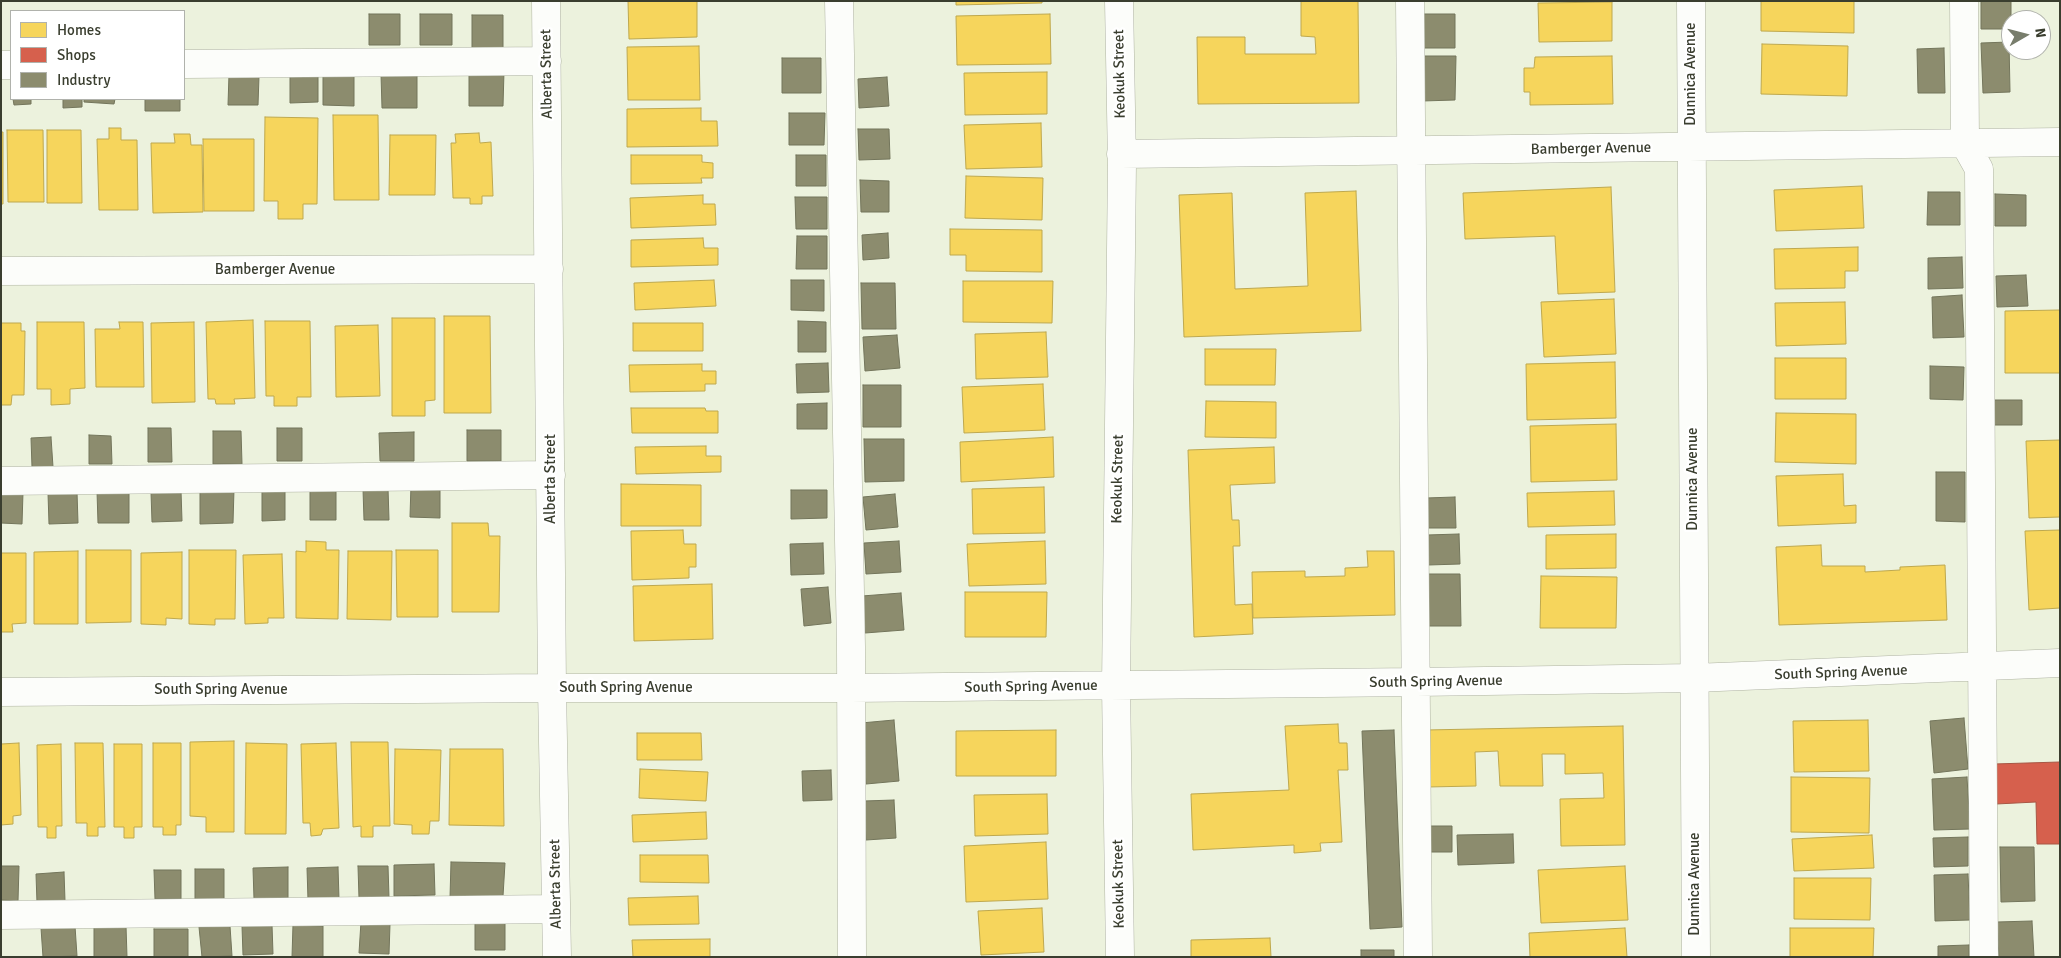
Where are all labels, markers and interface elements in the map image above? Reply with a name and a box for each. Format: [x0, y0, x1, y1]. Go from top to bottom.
legend [10, 10, 185, 100]
north arrow [2001, 10, 2051, 60]
text: Homes [57, 21, 101, 39]
street label: Dunnica Avenue [1682, 22, 1700, 126]
text: N [2031, 27, 2049, 39]
street label: Alberta Street [537, 29, 557, 119]
street label: Keokuk Street [1110, 29, 1130, 119]
text: Shops [57, 46, 96, 64]
text: Industry [57, 71, 110, 89]
street label: Bamberger Avenue [1531, 139, 1651, 159]
street label: Bamberger Avenue [215, 261, 335, 279]
street label: Dunnica Avenue [1684, 427, 1702, 531]
street label: Alberta Street [542, 434, 560, 524]
street label: Keokuk Street [1108, 434, 1128, 524]
street label: South Spring Avenue [1774, 662, 1908, 684]
street label: South Spring Avenue [1369, 672, 1503, 692]
street label: South Spring Avenue [964, 677, 1098, 697]
street label: South Spring Avenue [559, 679, 693, 697]
street label: South Spring Avenue [154, 681, 288, 699]
street label: Dunnica Avenue [1686, 832, 1704, 936]
street label: Alberta Street [546, 839, 566, 929]
street label: Keokuk Street [1109, 839, 1129, 929]

